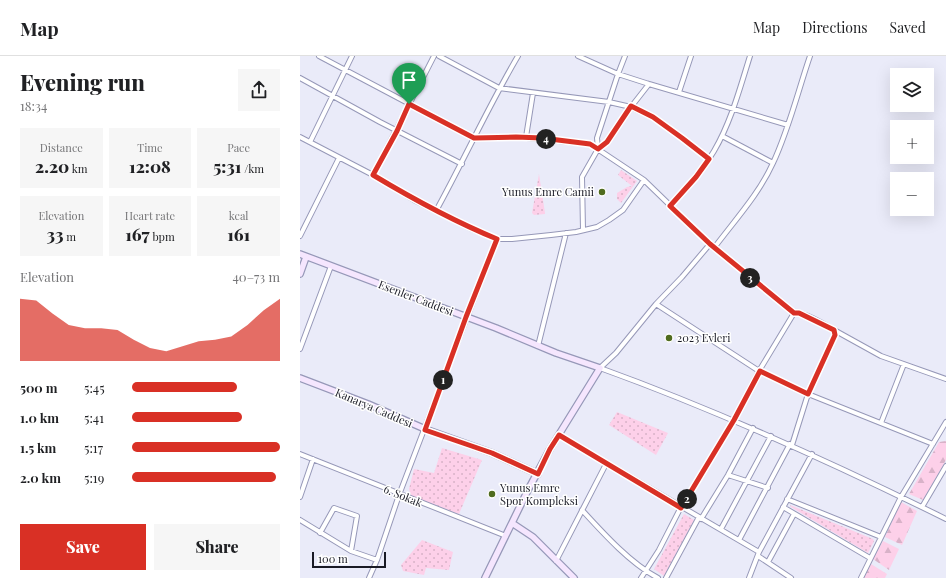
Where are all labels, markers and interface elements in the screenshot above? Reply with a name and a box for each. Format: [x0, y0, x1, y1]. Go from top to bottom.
text: Map [20, 15, 59, 41]
text: Map [753, 18, 780, 37]
text: Directions [802, 18, 868, 37]
text: Saved [890, 18, 926, 37]
pin [392, 63, 426, 104]
text: Evening run [20, 67, 145, 97]
map controls [890, 68, 934, 216]
button: layers [890, 68, 934, 112]
button: share [238, 69, 280, 111]
icon: arrive [398, 69, 420, 91]
text: 18:34 [20, 97, 47, 114]
button: + [890, 120, 934, 164]
pin: 4 [536, 129, 556, 149]
text: 4 [543, 131, 549, 146]
text: Distance [40, 140, 83, 155]
text: Time [137, 140, 163, 155]
text: Pace [227, 140, 250, 155]
text: 2.20 [35, 155, 69, 177]
text: 12:08 [129, 155, 171, 177]
text: 5:31 [213, 155, 241, 177]
text: km [69, 161, 88, 176]
text: /km [241, 161, 264, 176]
button: − [890, 172, 934, 216]
place label: Yunus Emre Camii [501, 184, 594, 199]
marker: Yunus Emre Camii [597, 187, 607, 197]
text: Elevation [38, 208, 84, 223]
text: Heart rate [125, 208, 175, 223]
text: kcal [229, 208, 249, 223]
text: 33 [47, 223, 64, 245]
text: 167 [125, 223, 150, 245]
text: 161 [227, 223, 250, 245]
text: m [64, 229, 76, 244]
text: bpm [150, 229, 175, 244]
text: Elevation [20, 268, 74, 285]
text: 40–73 m [232, 268, 280, 285]
pin: 3 [740, 268, 760, 288]
text: 3 [747, 270, 753, 285]
street label: Esenler Caddesi [376, 276, 456, 319]
place label: 2023 Evleri [677, 330, 730, 345]
marker: 2023 Evleri [664, 333, 674, 343]
pin: 1 [433, 370, 453, 390]
text: 1 [441, 372, 445, 387]
text: 500 m [20, 379, 58, 396]
text: 5:45 [84, 379, 105, 396]
street label: Kanarya Caddesi [333, 384, 415, 431]
text: 1.0 km [20, 409, 59, 426]
text: 5:41 [84, 409, 104, 426]
text: 1.5 km [20, 439, 56, 456]
text: 5:17 [84, 439, 103, 456]
text: 2.0 km [20, 469, 61, 486]
text: 5:19 [84, 469, 104, 486]
place label: Yunus Emre Spor Kompleksi [499, 480, 578, 508]
street label: 6. Sokak [382, 481, 425, 510]
marker: Yunus Emre Spor Kompleksi [487, 489, 497, 499]
pin: 2 [677, 489, 697, 509]
text: 2 [684, 491, 690, 506]
button: Save [20, 524, 146, 570]
button: Share [154, 524, 280, 570]
scale bar [312, 550, 386, 569]
text: 100 m [318, 551, 348, 566]

